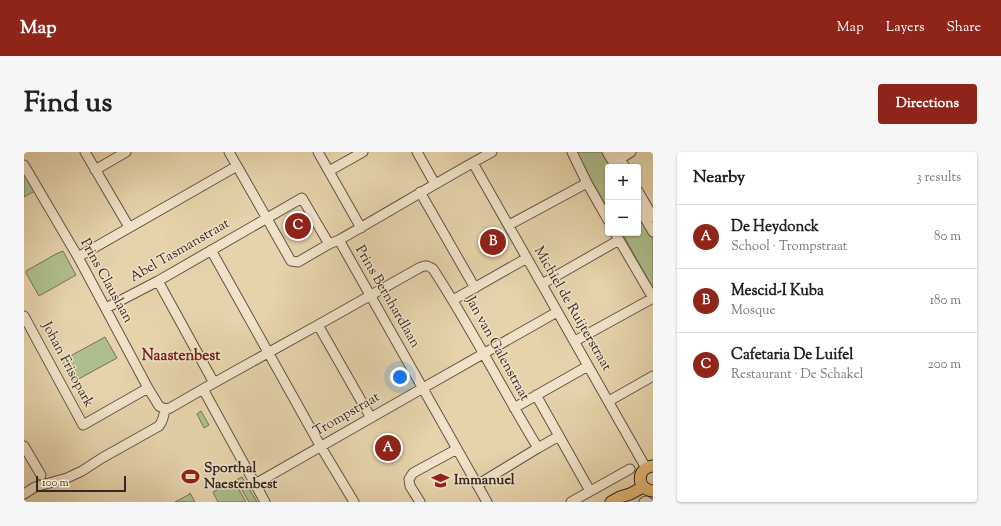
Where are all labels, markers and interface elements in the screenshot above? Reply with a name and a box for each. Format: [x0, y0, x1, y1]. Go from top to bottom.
text: Map [20, 15, 57, 42]
text: Map [837, 18, 864, 38]
text: Layers [886, 18, 924, 38]
text: Share [946, 18, 981, 38]
text: Find us [24, 84, 112, 124]
button: Directions [878, 84, 977, 124]
map controls [605, 164, 641, 236]
button: + [605, 164, 641, 200]
text: Nearby [693, 166, 745, 190]
text: 3 results [916, 169, 961, 187]
button: − [605, 200, 641, 236]
pin: C [285, 211, 311, 241]
street label: Abel Tasmanstraat [126, 214, 234, 288]
text: De Heydonck [731, 217, 819, 238]
pin: B [480, 227, 506, 257]
text: A [701, 228, 711, 246]
text: 80 m [934, 228, 961, 246]
street label: Prins Clauslaan [75, 235, 137, 327]
text: School · Trompstraat [731, 238, 847, 256]
street label: Prins Bernhardlaan [350, 242, 424, 352]
street label: Michiel de Ruijterstraat [528, 243, 616, 375]
text: Mescid-I Kuba [731, 281, 824, 302]
street label: Jan van Galenstraat [460, 292, 534, 405]
text: B [702, 292, 710, 310]
text: 180 m [930, 292, 961, 310]
text: Mosque [731, 302, 776, 320]
street label: Johan Frisopark [36, 318, 98, 412]
text: Cafetaria De Luifel [731, 345, 853, 366]
district label: Naastenbest [142, 346, 221, 367]
text: C [701, 356, 711, 374]
text: 200 m [928, 356, 961, 374]
text: Restaurant · De Schakel [731, 366, 863, 384]
your location [390, 367, 410, 387]
street label: Trompstraat [310, 388, 384, 442]
pin: A [375, 433, 401, 463]
place label: Sporthal Naestenbest [204, 459, 278, 495]
sports icon: Sporthal Naestenbest [181, 467, 201, 487]
school or university icon: Immanuel [431, 471, 451, 491]
place label: Immanuel [454, 471, 515, 491]
scale bar [36, 474, 126, 493]
text: 100 m [42, 475, 69, 491]

